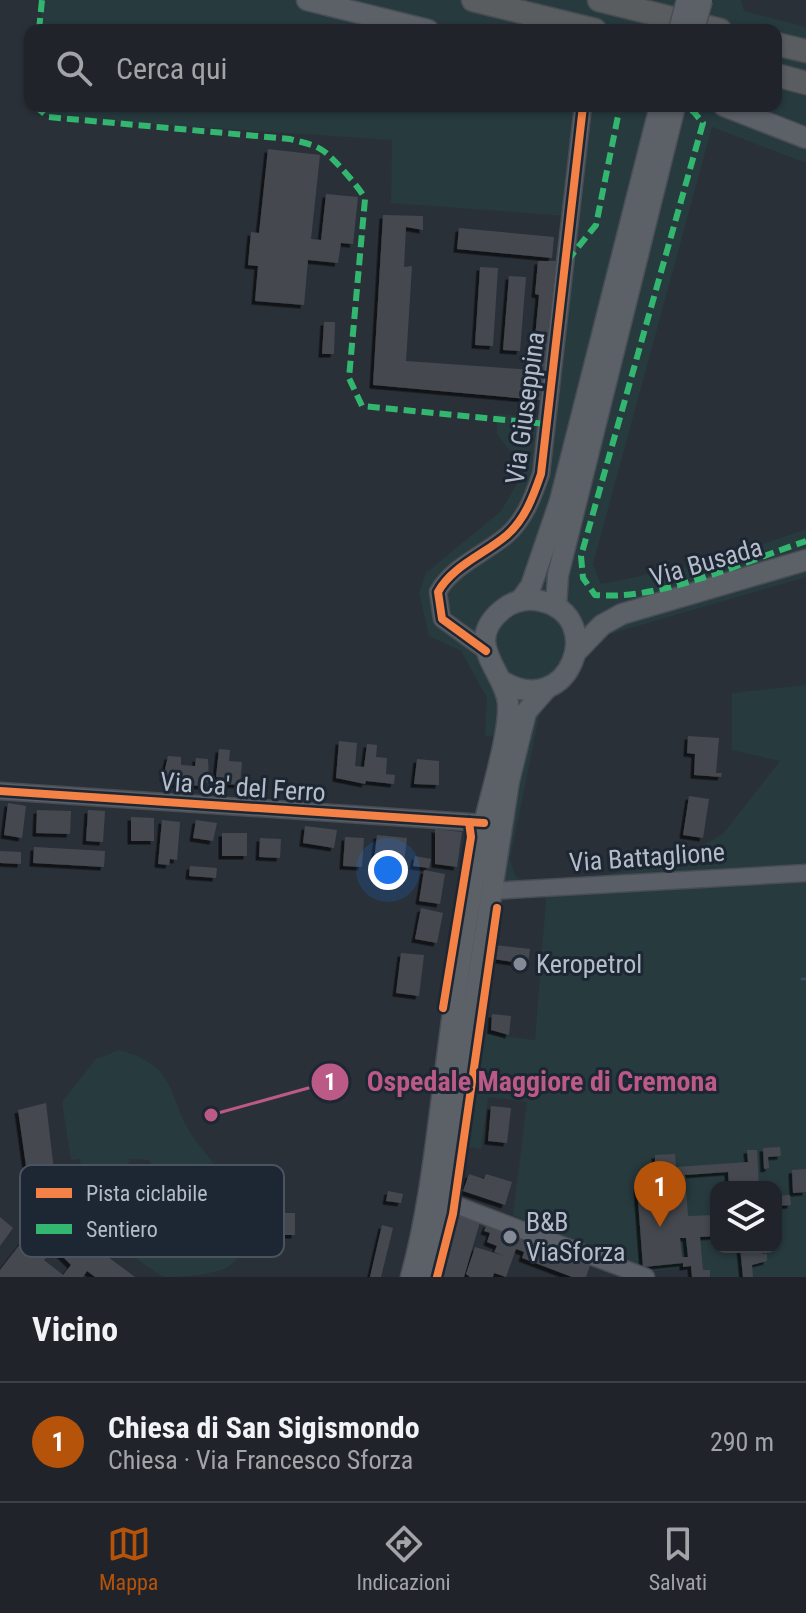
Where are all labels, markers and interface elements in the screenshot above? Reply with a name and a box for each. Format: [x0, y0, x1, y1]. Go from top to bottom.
search box [24, 24, 782, 112]
icon: search [52, 46, 96, 90]
text: Cerca qui [116, 51, 227, 86]
street label: Via Giuseppina [499, 330, 551, 486]
street label: Via Busada [646, 532, 766, 592]
street label: Via Ca' del Ferro [159, 766, 327, 808]
street label: Via Battaglione [568, 837, 726, 877]
your location [368, 850, 408, 890]
place label: Keropetrol [536, 949, 642, 979]
marker: Keropetrol [511, 955, 529, 973]
callout: Ospedale Maggiore di Cremona [310, 1056, 733, 1108]
text: Ospedale Maggiore di Cremona [367, 1065, 717, 1098]
text: 1 [324, 1068, 336, 1096]
pin: 1 [634, 1161, 686, 1227]
legend [20, 1165, 284, 1257]
text: Pista ciclabile [86, 1181, 208, 1206]
map controls [710, 1181, 782, 1253]
button: layers [710, 1181, 782, 1253]
place label: B&B ViaSforza [526, 1207, 626, 1267]
text: Sentiero [86, 1217, 158, 1242]
marker: B&B ViaSforza [501, 1228, 519, 1246]
text: Vicino [32, 1309, 118, 1349]
text: Chiesa di San Sigismondo [108, 1410, 420, 1445]
text: 1 [51, 1427, 65, 1457]
text: 290 m [710, 1427, 774, 1457]
text: Chiesa · Via Francesco Sforza [108, 1445, 413, 1475]
tab: Mappa [99, 1522, 158, 1595]
tab: Indicazioni [356, 1522, 451, 1595]
tab: Salvati [649, 1522, 707, 1595]

